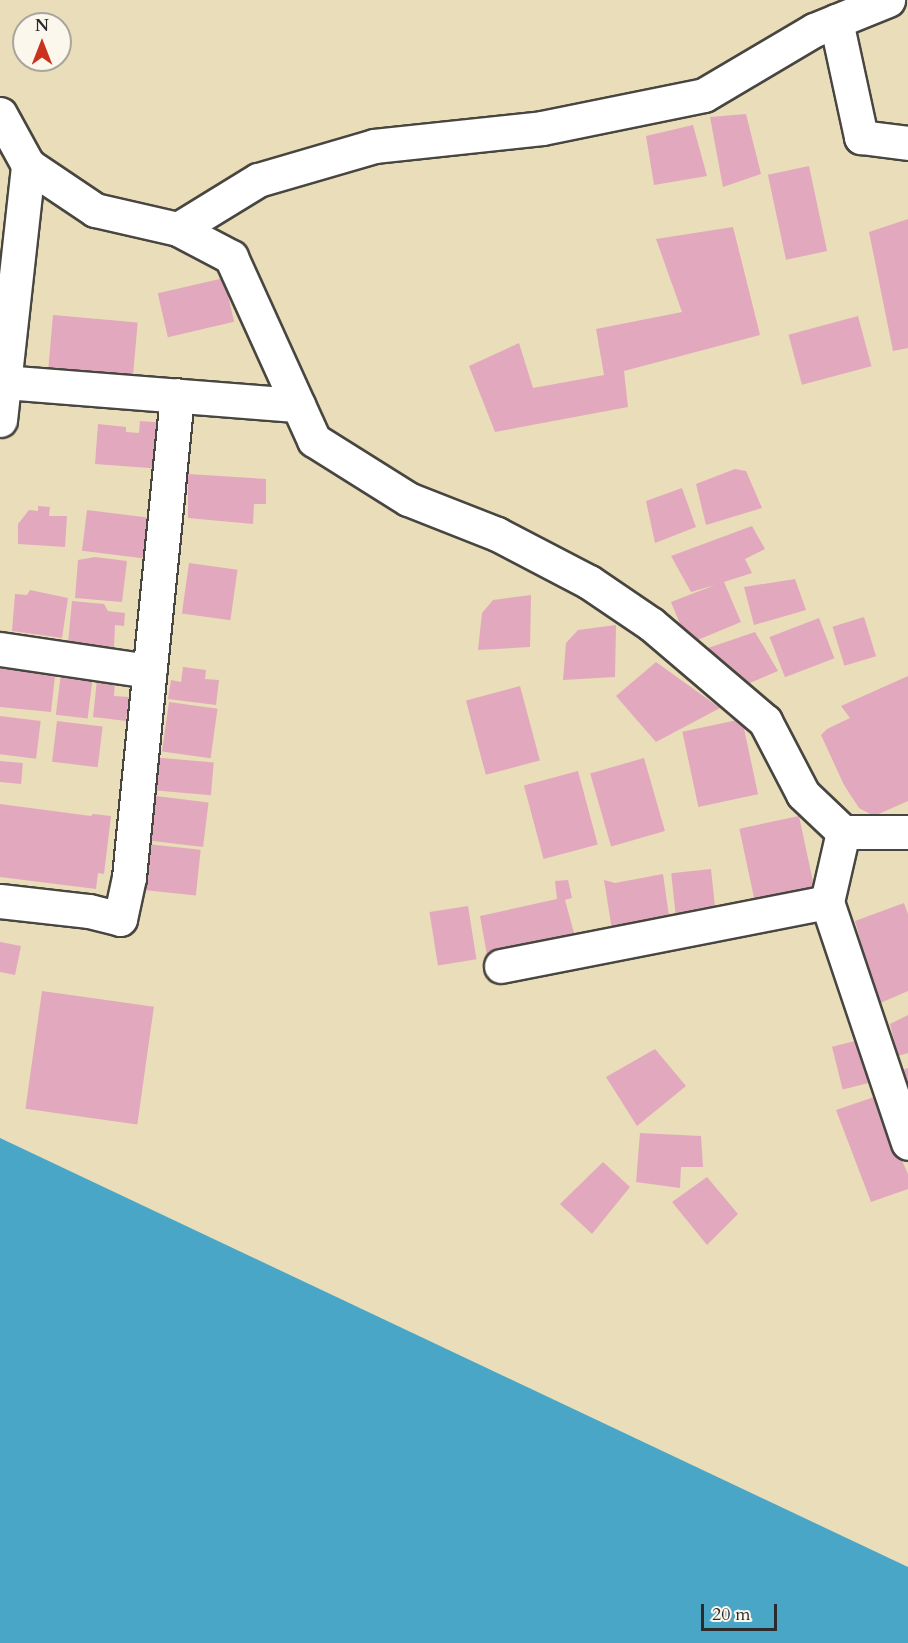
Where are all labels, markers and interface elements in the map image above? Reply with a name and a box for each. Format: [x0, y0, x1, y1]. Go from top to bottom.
north arrow [12, 12, 72, 72]
text: N [35, 15, 49, 37]
scale bar [704, 1592, 780, 1630]
text: 20 m [712, 1602, 751, 1627]

